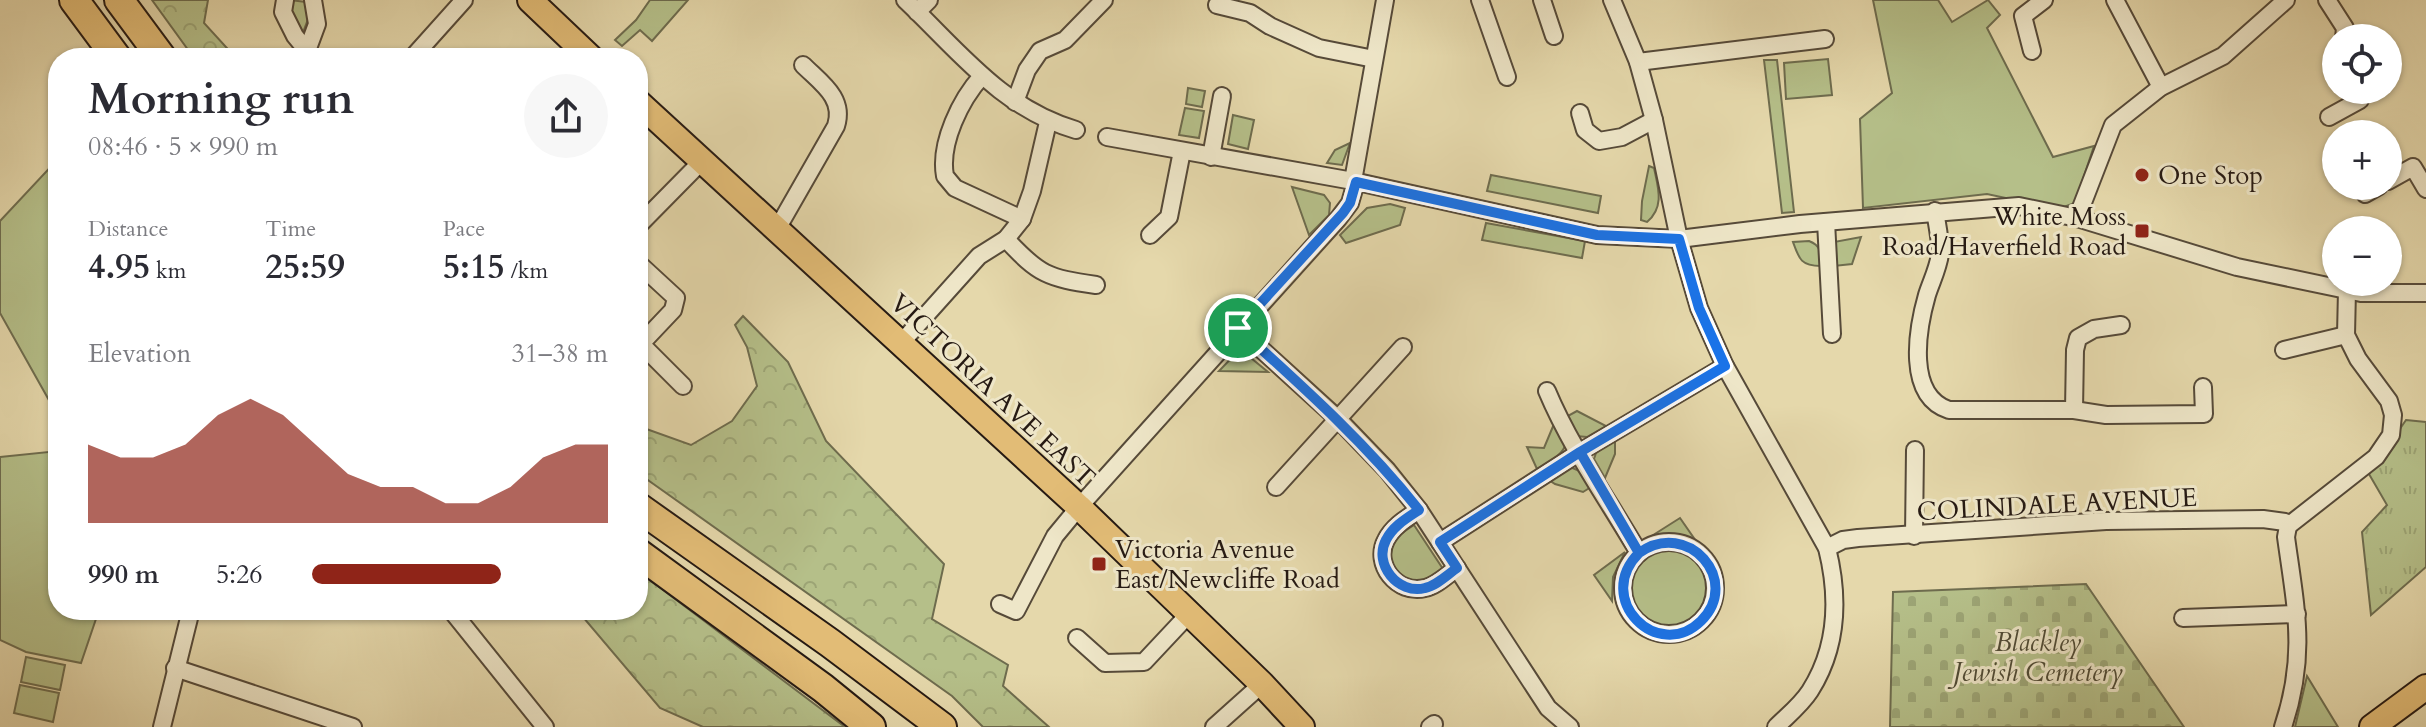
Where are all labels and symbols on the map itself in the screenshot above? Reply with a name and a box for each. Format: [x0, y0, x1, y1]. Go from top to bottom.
place label: One Stop [2158, 158, 2263, 193]
marker: One Stop [2133, 166, 2151, 184]
place label: White Moss Road/Haverfield Road [1882, 199, 2126, 264]
marker: White Moss Road/Haverfield Road [2133, 222, 2151, 240]
street label: VICTORIA AVE EAST [882, 286, 1103, 495]
pin [1204, 294, 1272, 362]
street label: COLINDALE AVENUE [1916, 480, 2198, 529]
place label: Victoria Avenue East/Newcliffe Road [1115, 532, 1340, 597]
marker: Victoria Avenue East/Newcliffe Road [1090, 555, 1108, 573]
park label: Blackley Jewish Cemetery [1947, 625, 2123, 690]

